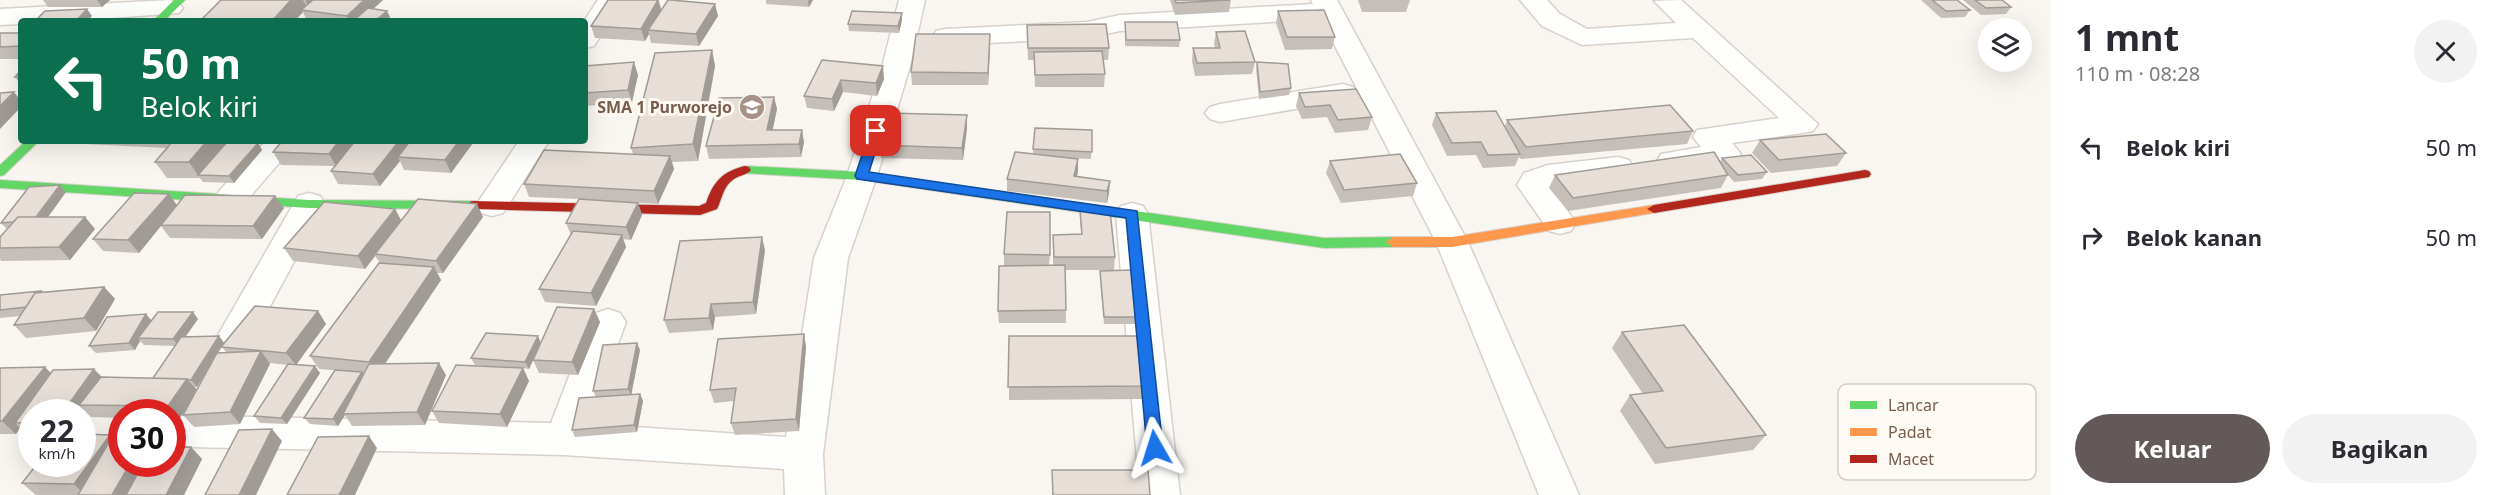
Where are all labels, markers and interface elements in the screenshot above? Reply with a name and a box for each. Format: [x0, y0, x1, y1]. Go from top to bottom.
text: 1 mnt [2075, 13, 2179, 62]
map controls [1978, 18, 2032, 72]
button: layers [1978, 18, 2032, 72]
button: close [2414, 20, 2477, 83]
text: 50 m [141, 34, 241, 91]
icon: left [42, 42, 120, 120]
text: 110 m · 08:28 [2075, 60, 2200, 87]
text: Belok kiri [141, 88, 258, 125]
school or university icon: SMA 1 Purworejo [737, 92, 767, 122]
place label: SMA 1 Purworejo [597, 96, 732, 118]
pin [850, 105, 901, 156]
icon: arrive [859, 114, 892, 147]
icon: left [2075, 131, 2108, 164]
text: Belok kiri [2126, 132, 2230, 162]
text: 50 m [2426, 132, 2477, 162]
icon: right [2075, 221, 2108, 254]
text: Belok kanan [2126, 222, 2262, 252]
text: 50 m [2426, 222, 2477, 252]
legend [1838, 384, 2036, 480]
text: Lancar [1888, 394, 1939, 416]
speed limit sign: 30 [108, 399, 186, 477]
text: 22 [40, 410, 74, 451]
button: Keluar [2075, 414, 2270, 483]
button: Bagikan [2282, 414, 2477, 483]
position arrow [1123, 416, 1187, 480]
text: Padat [1888, 421, 1931, 443]
text: km/h [39, 443, 75, 463]
text: Macet [1888, 448, 1934, 470]

